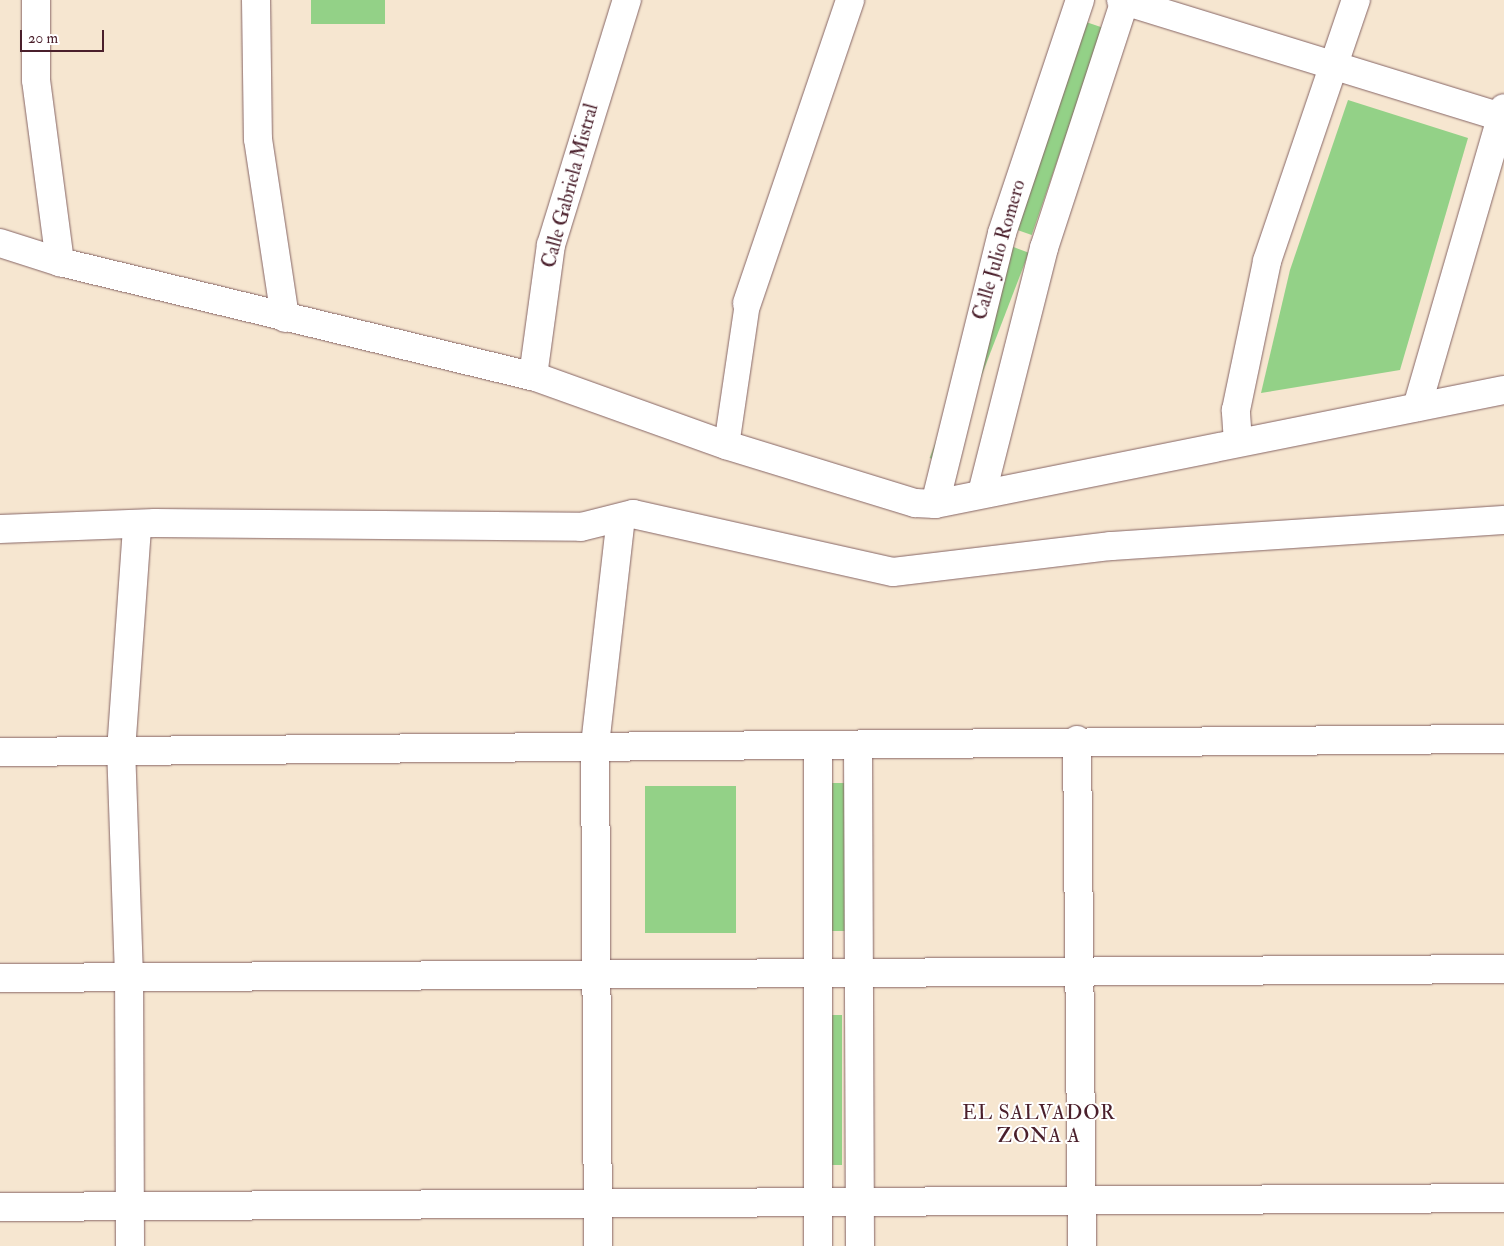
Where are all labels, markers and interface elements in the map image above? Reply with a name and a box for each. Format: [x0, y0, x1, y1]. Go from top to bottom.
scale bar [22, 20, 106, 52]
text: 20 m [28, 29, 58, 48]
street label: Calle Gabriela Mistral [538, 102, 604, 270]
street label: Calle Julio Romero [969, 177, 1031, 323]
district label: EL SALVADOR ZONA A [961, 1101, 1117, 1148]

